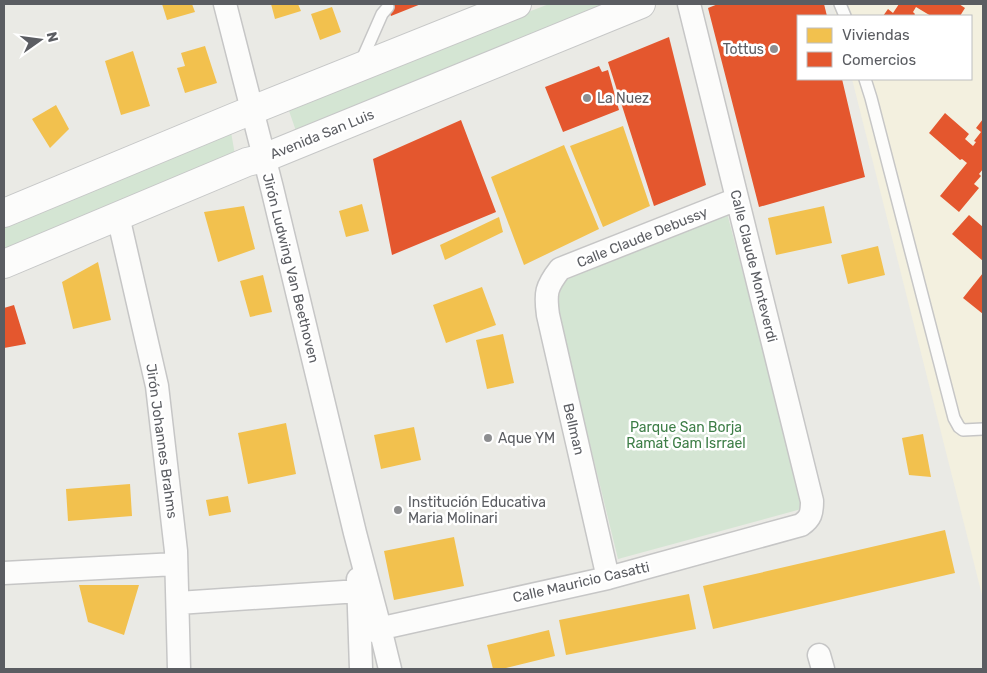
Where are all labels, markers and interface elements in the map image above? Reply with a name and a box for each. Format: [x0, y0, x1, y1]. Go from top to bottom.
north arrow [15, 15, 65, 65]
legend [797, 15, 972, 80]
text: Viviendas [842, 26, 910, 44]
text: N [43, 30, 62, 44]
place label: Tottus [723, 41, 764, 58]
marker: Tottus [768, 43, 780, 55]
text: Comercios [842, 51, 916, 69]
place label: La Nuez [597, 90, 649, 107]
marker: La Nuez [581, 92, 593, 104]
street label: Avenida San Luis [268, 106, 377, 163]
street label: Jirón Ludwing Van Beethoven [259, 171, 322, 365]
street label: Calle Claude Monteverdi [726, 188, 781, 344]
street label: Calle Claude Debussy [574, 203, 710, 271]
street label: Jirón Johannes Brahms [142, 362, 181, 520]
street label: Bellman [559, 402, 588, 457]
park label: Parque San Borja Ramat Gam Isrrael [626, 419, 746, 452]
place label: Aque YM [498, 430, 555, 447]
marker: Aque YM [482, 432, 494, 444]
place label: Institución Educativa Maria Molinari [408, 494, 546, 527]
marker: Institución Educativa Maria Molinari [392, 504, 404, 516]
street label: Calle Mauricio Casatti [511, 558, 651, 607]

